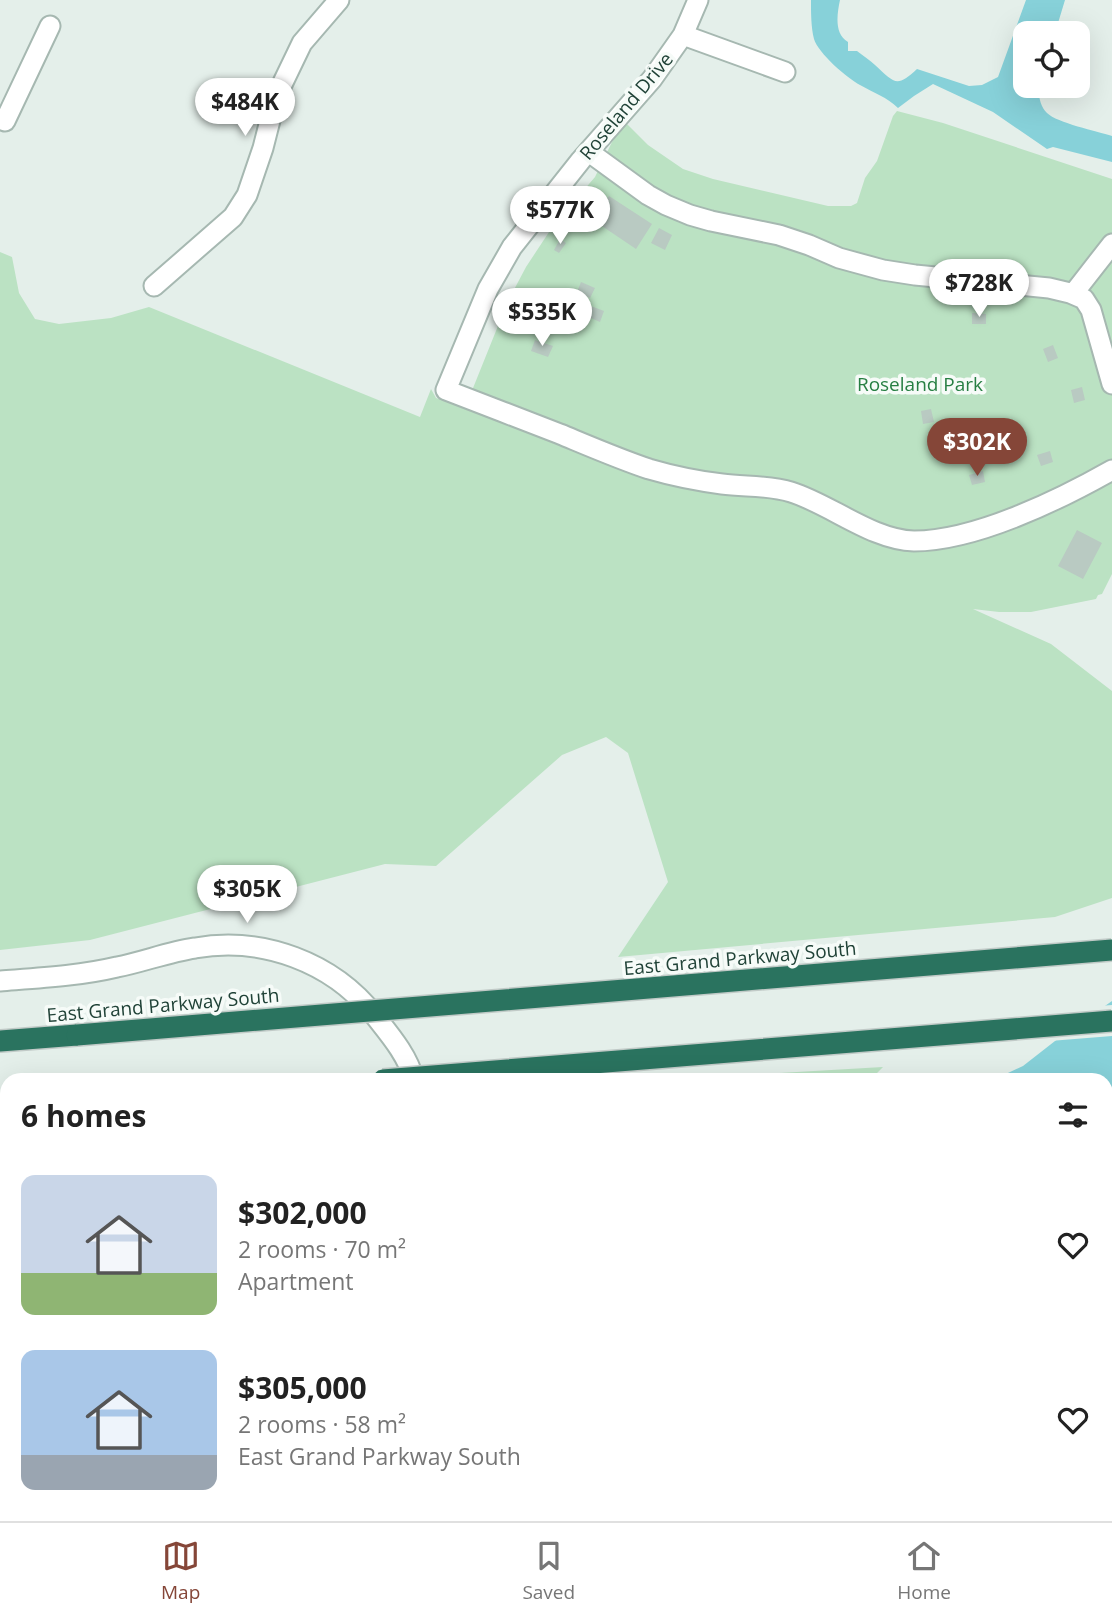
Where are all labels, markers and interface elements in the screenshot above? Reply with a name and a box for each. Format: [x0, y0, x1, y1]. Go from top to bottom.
map controls [1013, 21, 1090, 98]
button: locate [1013, 21, 1090, 98]
street label: Roseland Drive [573, 47, 679, 165]
pin: $484K [196, 78, 294, 138]
text: $484K [211, 85, 279, 117]
pin: $577K [511, 187, 609, 246]
text: $577K [526, 193, 594, 225]
pin: $728K [930, 260, 1028, 319]
text: $728K [945, 266, 1013, 298]
pin: $535K [493, 288, 591, 348]
text: $535K [508, 295, 576, 327]
park label: Roseland Park [857, 371, 983, 397]
pin: $302K [928, 419, 1026, 478]
text: $302K [943, 425, 1011, 457]
pin: $305K [198, 866, 296, 925]
text: $305K [213, 872, 281, 904]
street label: East Grand Parkway South [622, 935, 858, 981]
street label: East Grand Parkway South [45, 982, 281, 1028]
text: 6 homes [21, 1095, 146, 1136]
icon: filters [1054, 1096, 1092, 1134]
text: $302,000 [238, 1192, 367, 1233]
icon: home [77, 1203, 161, 1287]
icon: heart [1054, 1226, 1092, 1264]
text: 2 rooms · 70 m² [238, 1233, 406, 1265]
text: Apartment [238, 1265, 354, 1297]
text: $305,000 [238, 1367, 367, 1408]
icon: home [77, 1378, 161, 1462]
icon: heart [1054, 1401, 1092, 1439]
text: 2 rooms · 58 m² [238, 1408, 406, 1440]
text: East Grand Parkway South [238, 1440, 521, 1472]
tab: Map [161, 1537, 200, 1605]
tab: Saved [522, 1537, 575, 1605]
tab: Home [897, 1537, 951, 1605]

